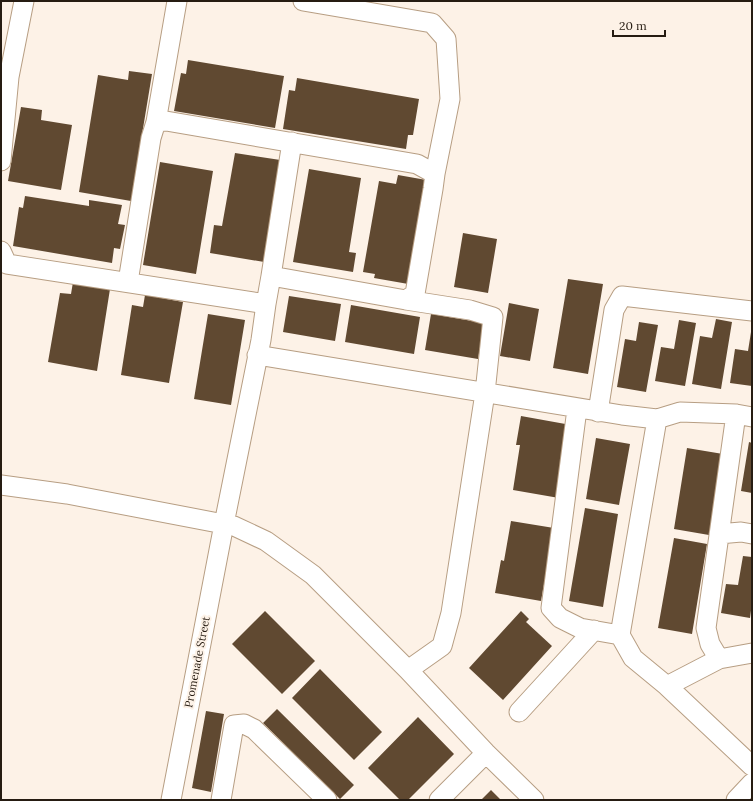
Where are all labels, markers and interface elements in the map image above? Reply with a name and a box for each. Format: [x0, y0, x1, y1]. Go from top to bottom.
scale bar [613, 12, 665, 38]
text: 20 m [619, 18, 647, 33]
street label: Promenade Street [181, 615, 213, 709]

